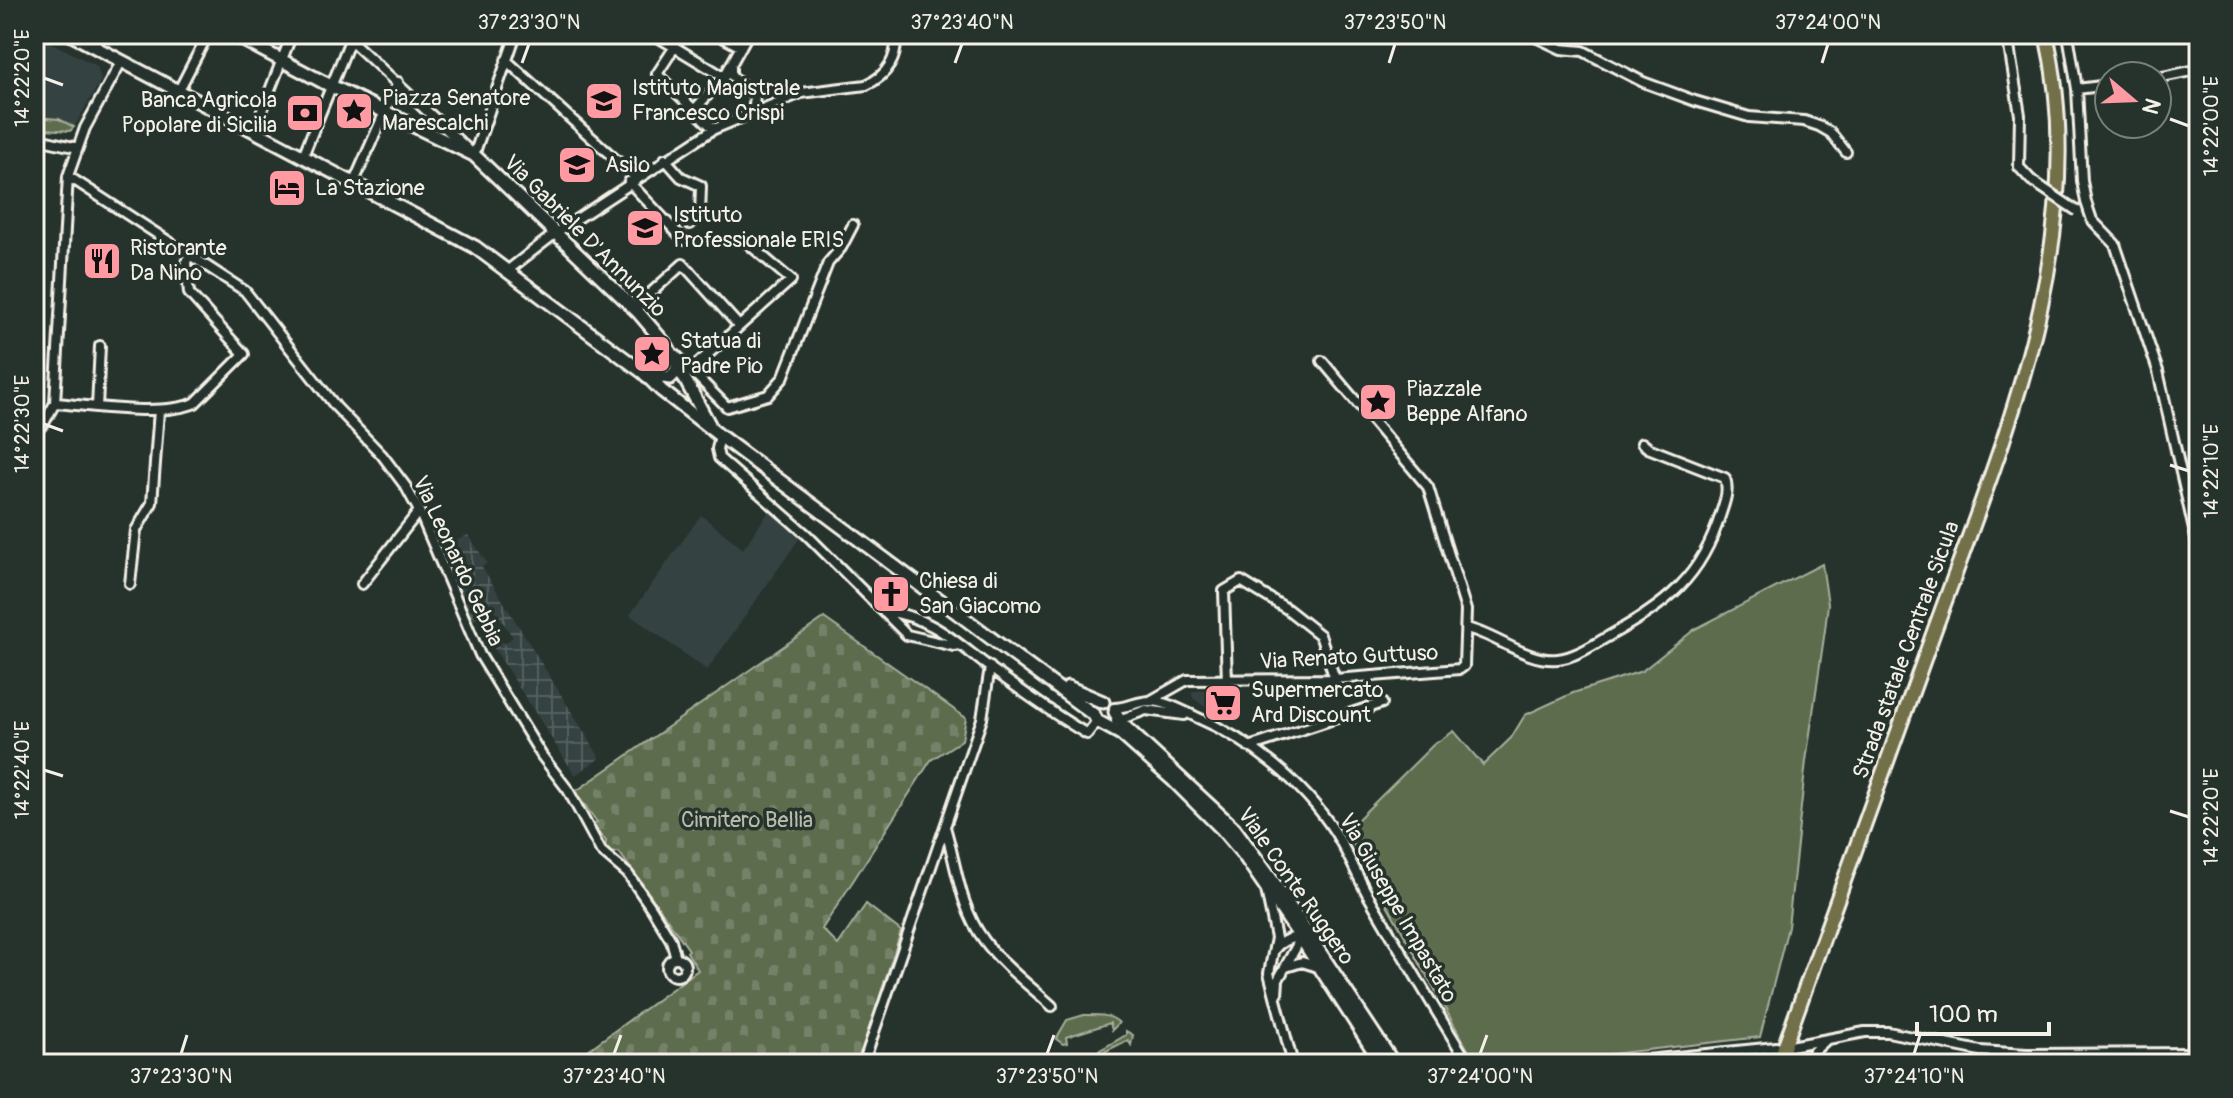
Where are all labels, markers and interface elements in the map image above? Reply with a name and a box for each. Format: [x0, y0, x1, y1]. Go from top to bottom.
text: 37°23'30"N [478, 10, 580, 35]
text: 37°23'40"N [910, 10, 1014, 35]
text: 37°23'50"N [1344, 10, 1446, 35]
text: 37°24'00"N [1775, 10, 1881, 35]
text: 14°22'20"E [10, 29, 35, 127]
north arrow [2093, 60, 2173, 140]
place label: Istituto Magistrale Francesco Crispi [632, 74, 800, 127]
text: 14°22'00"E [2199, 76, 2224, 176]
school or university icon: Istituto Magistrale Francesco Crispi [583, 80, 625, 122]
place label: Piazza Senatore Marescalchi [382, 84, 531, 137]
place label: Banca Agricola Popolare di Sicilia [121, 86, 277, 139]
place icon: Piazza Senatore Marescalchi [333, 90, 375, 132]
bank icon: Banca Agricola Popolare di Sicilia [284, 92, 326, 134]
text: N [2135, 95, 2167, 118]
school or university icon: Asilo [556, 144, 598, 186]
street label: Via Gabriele D'Annunzio [498, 149, 673, 324]
place label: Asilo [605, 151, 650, 179]
hotel icon: La Stazione [266, 167, 308, 209]
place label: La Stazione [315, 174, 425, 202]
place label: Istituto Professionale ERIS [673, 201, 844, 254]
school or university icon: Istituto Professionale ERIS [624, 207, 666, 249]
place label: Ristorante Da Nino [130, 234, 227, 287]
restaurant icon: Ristorante Da Nino [81, 240, 123, 282]
place label: Statua di Padre Pio [680, 327, 763, 380]
place icon: Statua di Padre Pio [631, 333, 673, 375]
text: 14°22'30"E [10, 375, 35, 473]
place label: Piazzale Beppe Alfano [1406, 375, 1528, 428]
place icon: Piazzale Beppe Alfano [1357, 381, 1399, 423]
text: 14°22'10"E [2199, 424, 2224, 518]
street label: Via Leonardo Gebbia [406, 471, 510, 651]
street label: Strada statale Centrale Sicula [1846, 517, 1966, 783]
place label: Chiesa di San Giacomo [919, 567, 1041, 620]
church icon: Chiesa di San Giacomo [870, 573, 912, 615]
street label: Via Renato Guttuso [1259, 638, 1439, 676]
place label: Supermercato Ard Discount [1251, 676, 1384, 729]
supermarket icon: Supermercato Ard Discount [1202, 682, 1244, 724]
text: 14°22'40"E [10, 721, 35, 819]
text: 14°22'20"E [2199, 768, 2224, 866]
street label: Viale Conte Ruggero [1231, 802, 1361, 970]
park label: Cimitero Bellia [681, 806, 813, 834]
street label: Via Giuseppe Impastato [1332, 808, 1464, 1008]
scale bar [1917, 986, 2049, 1036]
text: 100 m [1929, 1000, 1998, 1029]
text: 37°23'30"N [130, 1064, 232, 1089]
text: 37°23'40"N [562, 1064, 666, 1089]
text: 37°23'50"N [996, 1064, 1098, 1089]
text: 37°24'00"N [1427, 1064, 1533, 1089]
text: 37°24'10"N [1864, 1064, 1964, 1089]

